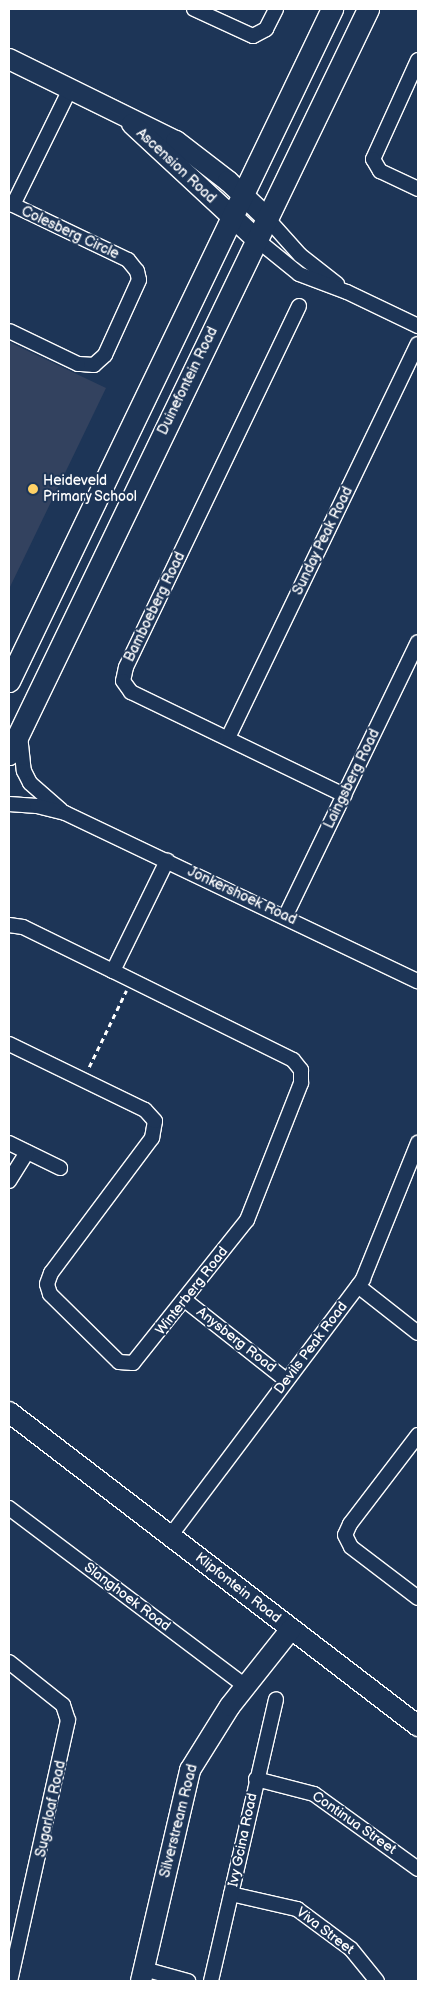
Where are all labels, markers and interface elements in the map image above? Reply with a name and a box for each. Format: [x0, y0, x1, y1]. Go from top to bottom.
street label: Ascension Road [133, 125, 219, 207]
street label: Colesberg Circle [19, 203, 121, 263]
street label: Duinefontein Road [155, 324, 221, 438]
place label: Heideveld Primary School [43, 473, 138, 506]
marker: Heideveld Primary School [27, 483, 39, 495]
street label: Sunday Peak Road [289, 484, 357, 598]
street label: Bamboeberg Road [121, 549, 189, 665]
street label: Laingsberg Road [321, 727, 383, 831]
street label: Jonkershoek Road [185, 863, 299, 929]
street label: Winterberg Road [152, 1244, 232, 1338]
street label: Devils Peak Road [271, 1299, 351, 1397]
street label: Anysberg Road [193, 1304, 279, 1376]
street label: Klipfontein Road [192, 1549, 284, 1627]
street label: Slanghoek Road [80, 1559, 174, 1635]
street label: Sugarloaf Road [33, 1759, 69, 1859]
street label: Silverstream Road [157, 1763, 201, 1879]
street label: Continua Street [309, 1788, 399, 1858]
street label: Ivy Gcina Road [225, 1791, 261, 1889]
street label: Viva Street [293, 1904, 357, 1958]

